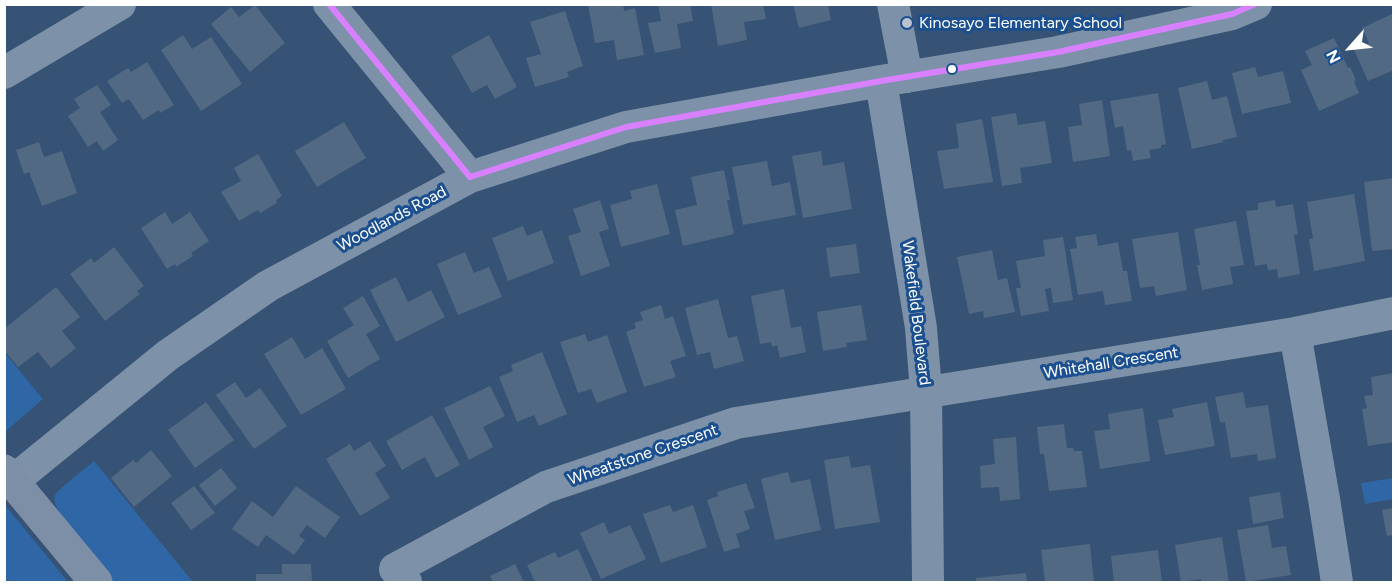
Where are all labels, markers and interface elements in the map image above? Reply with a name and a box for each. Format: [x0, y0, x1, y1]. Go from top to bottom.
place label: Kinosayo Elementary School [919, 13, 1122, 33]
marker: Kinosayo Elementary School [900, 16, 914, 30]
north arrow [1320, 18, 1380, 78]
text: N [1322, 47, 1345, 66]
unlabelled marker [946, 63, 958, 75]
street label: Woodlands Road [334, 182, 450, 256]
street label: Wakefield Boulevard [898, 240, 934, 386]
street label: Whitehall Crescent [1042, 343, 1180, 383]
street label: Wheatstone Crescent [566, 420, 720, 490]

